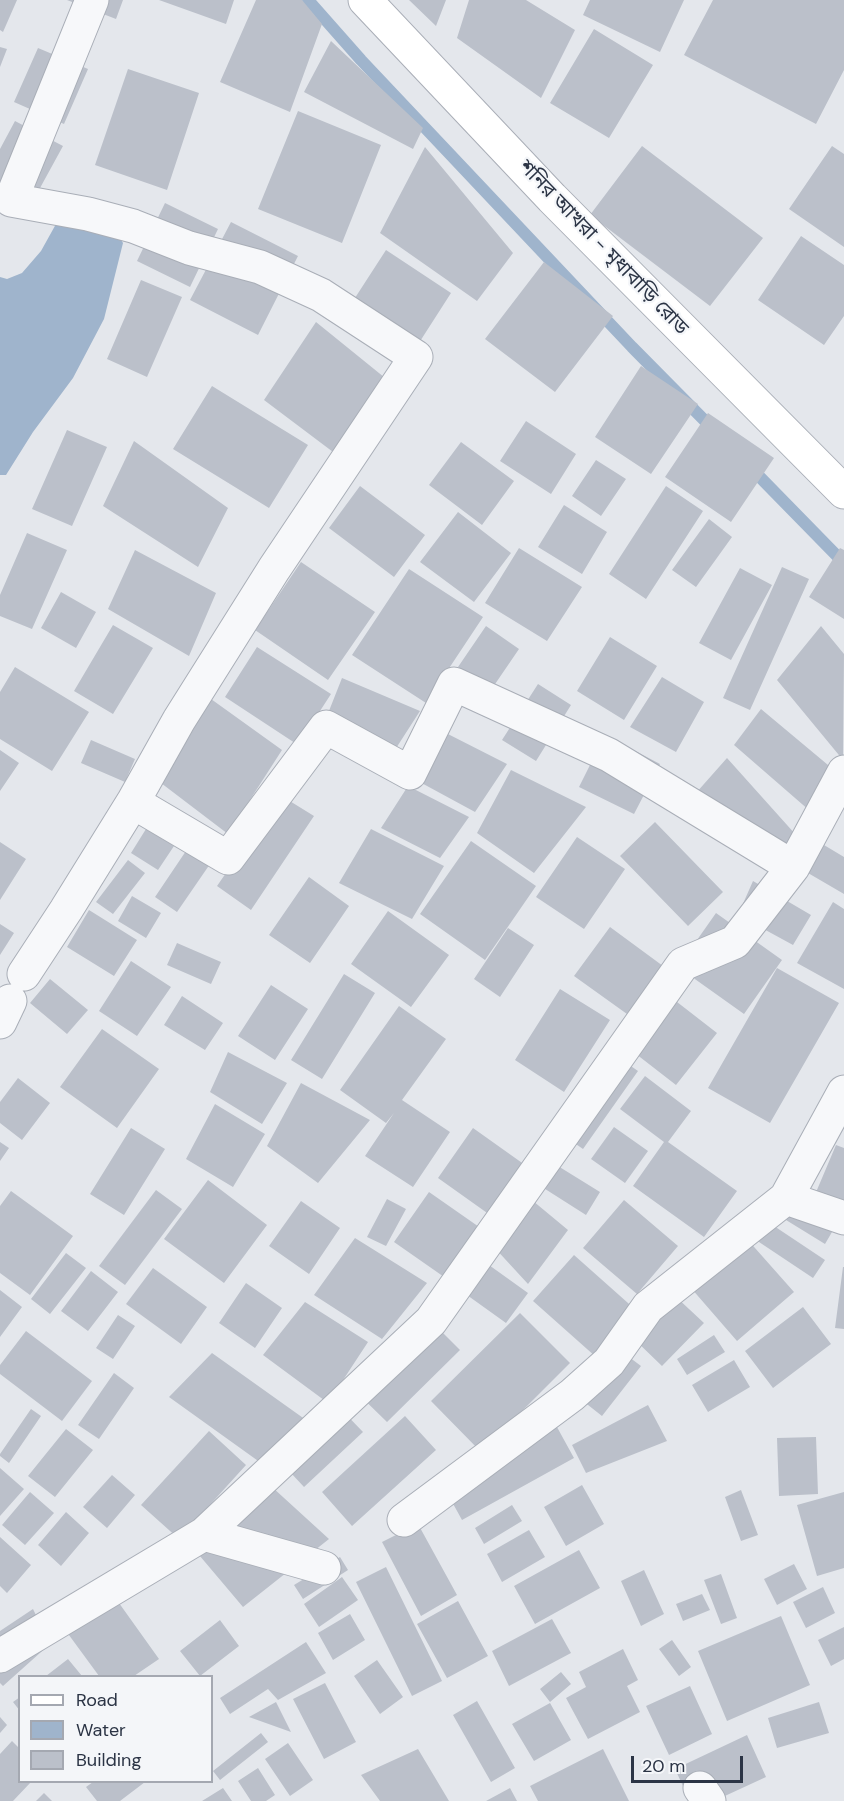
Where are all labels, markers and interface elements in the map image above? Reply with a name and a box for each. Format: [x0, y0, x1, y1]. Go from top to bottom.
street label: শনির আখরা - মৃধাবাড়ি রোড [513, 156, 693, 340]
legend [18, 1675, 213, 1783]
text: Road [76, 1688, 118, 1712]
text: Water [76, 1718, 126, 1742]
scale bar [634, 1744, 746, 1782]
text: Building [76, 1748, 141, 1772]
text: 20 m [642, 1754, 685, 1778]

